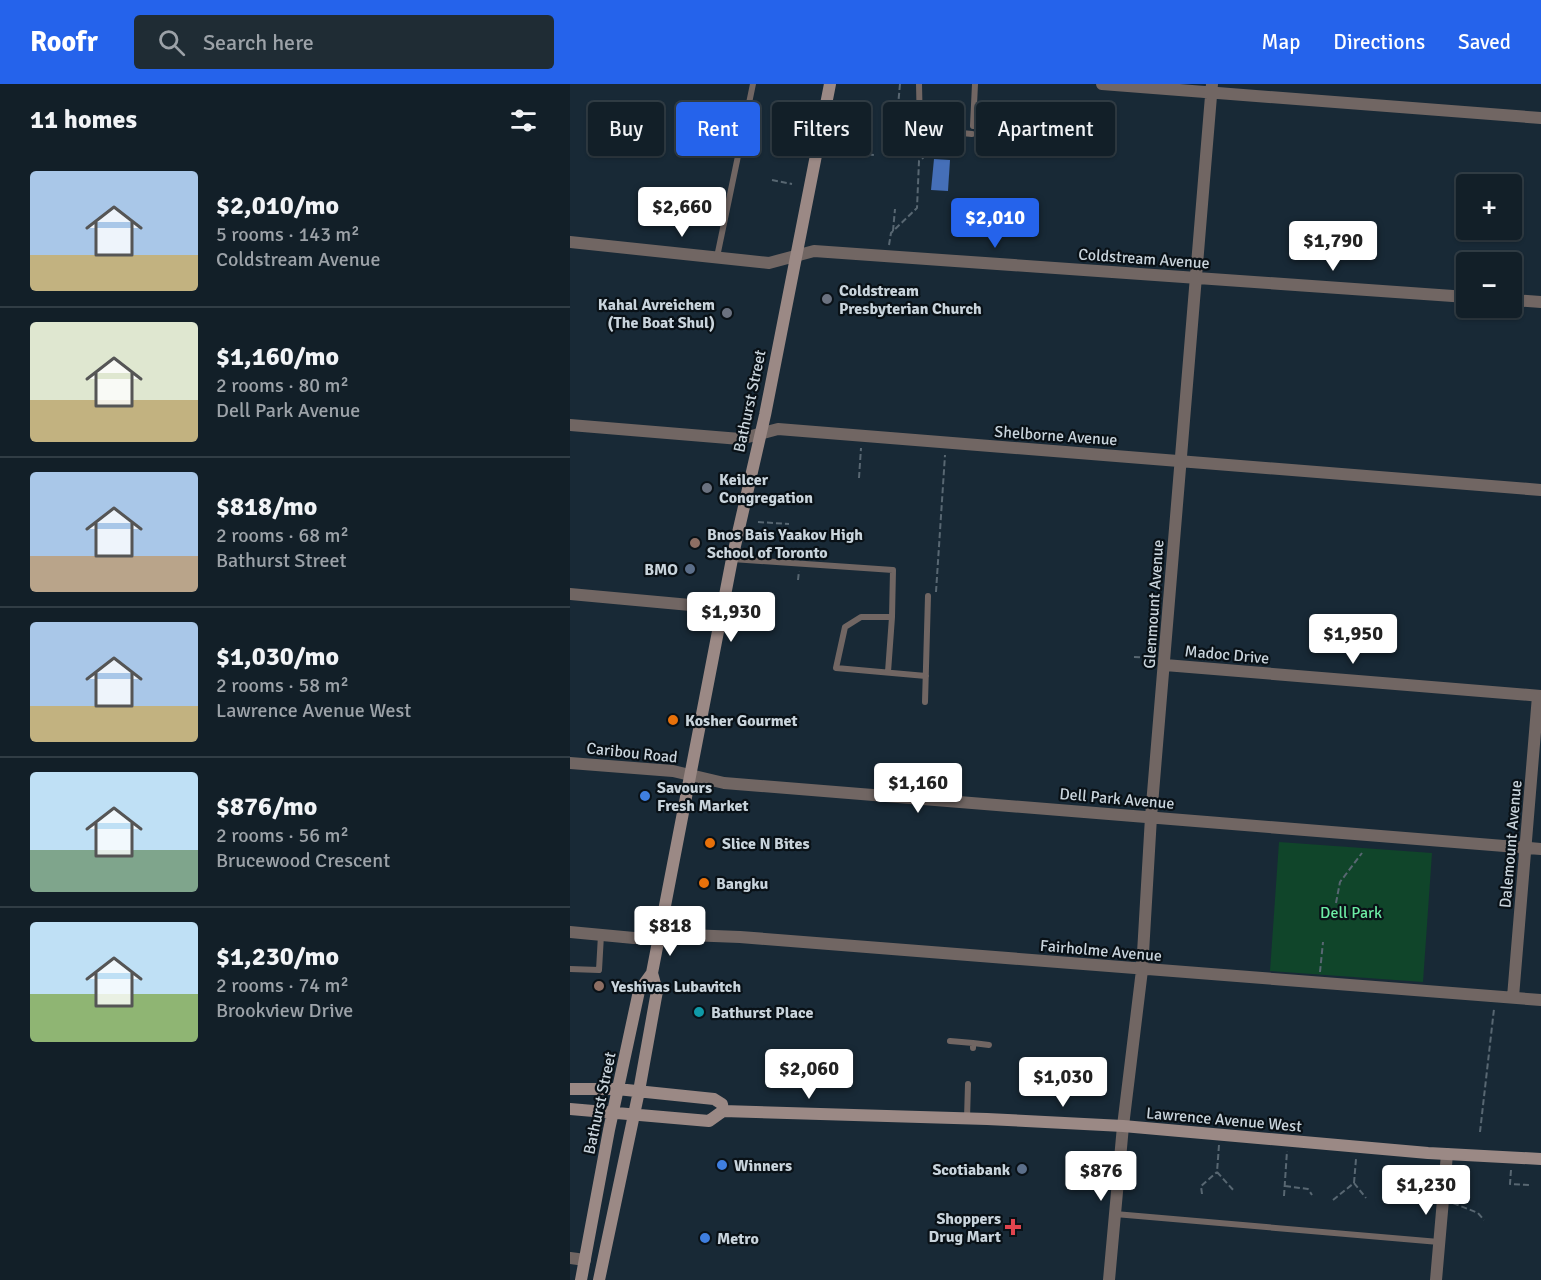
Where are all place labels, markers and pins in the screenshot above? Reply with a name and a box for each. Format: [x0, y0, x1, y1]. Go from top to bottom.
pin: $2,660 [633, 187, 731, 238]
pin: $2,010 [946, 198, 1044, 249]
pin: $1,790 [1284, 221, 1382, 272]
place label: Coldstream Presbyterian Church [839, 281, 982, 319]
marker: Coldstream Presbyterian Church [820, 292, 834, 306]
place label: Kahal Avreichem (The Boat Shul) [598, 295, 715, 333]
marker: Kahal Avreichem (The Boat Shul) [720, 306, 734, 320]
place label: Keilcer Congregation [719, 470, 813, 508]
marker: Keilcer Congregation [700, 481, 714, 495]
place label: Bnos Bais Yaakov High School of Toronto [707, 525, 863, 563]
marker: Bnos Bais Yaakov High School of Toronto [688, 536, 702, 550]
place label: BMO [644, 560, 678, 580]
marker: BMO [683, 562, 697, 576]
pin: $1,930 [682, 592, 780, 643]
pin: $1,950 [1304, 614, 1402, 665]
place label: Kosher Gourmet [685, 711, 798, 731]
marker: Kosher Gourmet [666, 713, 680, 727]
pin: $1,160 [869, 763, 967, 814]
place label: Savours Fresh Market [657, 778, 748, 816]
marker: Savours Fresh Market [638, 789, 652, 803]
place label: Slice N Bites [722, 834, 810, 854]
marker: Slice N Bites [703, 836, 717, 850]
place label: Bangku [716, 874, 769, 894]
marker: Bangku [697, 876, 711, 890]
pin: $818 [634, 906, 706, 957]
place label: Yeshivas Lubavitch [610, 977, 741, 997]
marker: Yeshivas Lubavitch [592, 979, 606, 993]
place label: Bathurst Place [711, 1003, 813, 1023]
marker: Bathurst Place [692, 1005, 706, 1019]
pin: $2,060 [760, 1049, 858, 1100]
pin: $1,030 [1014, 1057, 1112, 1108]
pin: $876 [1065, 1151, 1137, 1202]
place label: Winners [734, 1156, 792, 1176]
marker: Winners [715, 1158, 729, 1172]
place label: Scotiabank [932, 1160, 1011, 1180]
marker: Scotiabank [1015, 1162, 1029, 1176]
pin: $1,230 [1377, 1165, 1475, 1216]
place label: Shoppers Drug Mart [929, 1209, 1001, 1247]
marker: Shoppers Drug Mart [1006, 1220, 1020, 1234]
place label: Metro [717, 1229, 759, 1249]
marker: Metro [698, 1231, 712, 1245]

